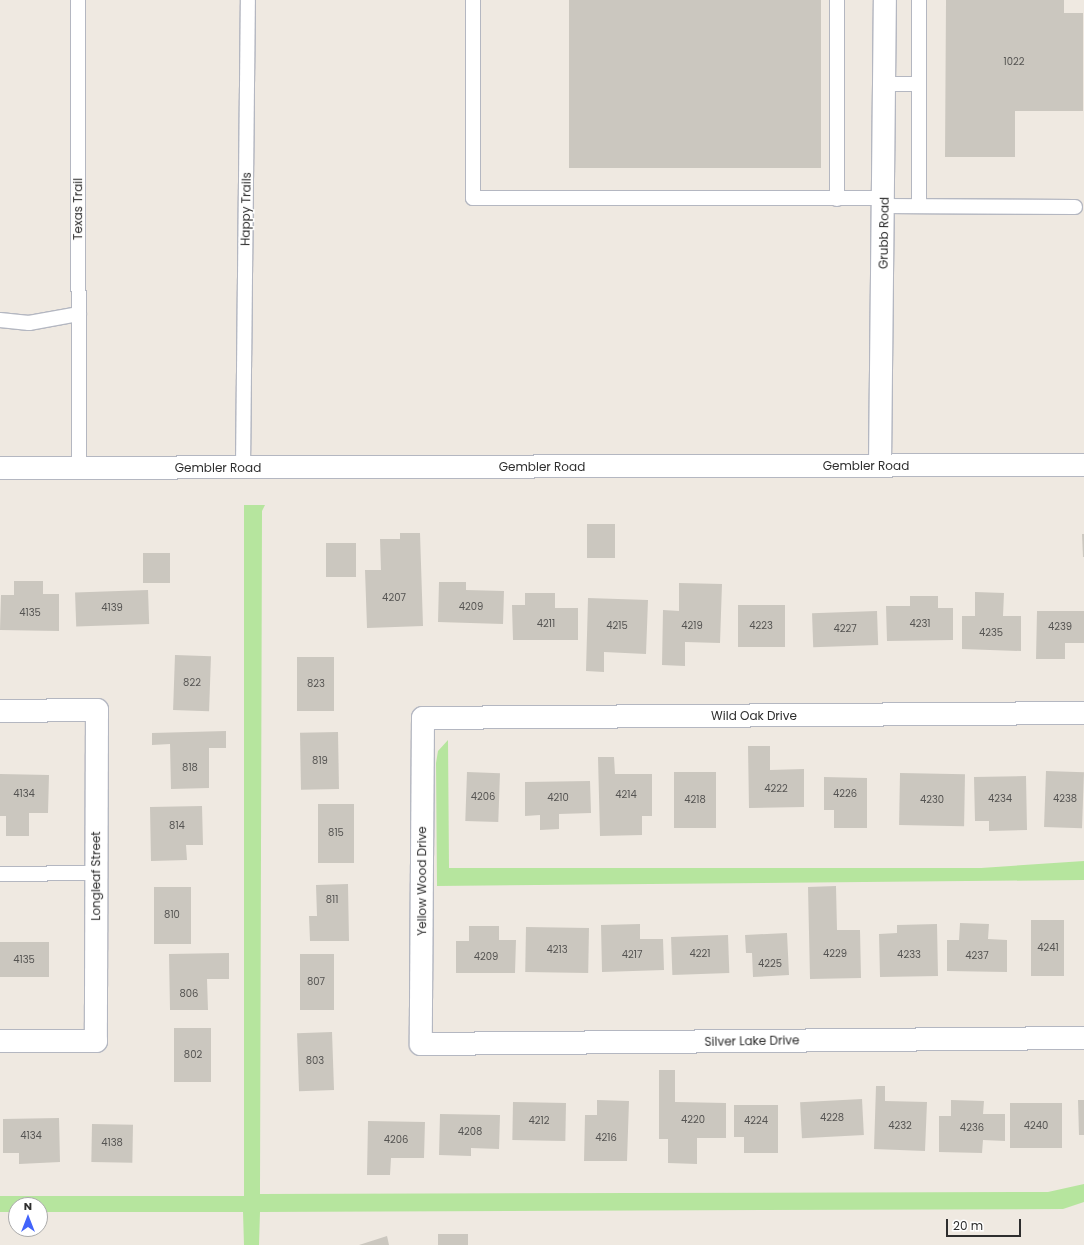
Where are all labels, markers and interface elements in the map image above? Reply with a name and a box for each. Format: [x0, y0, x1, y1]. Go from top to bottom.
house number: 1022 [1004, 56, 1024, 68]
street label: Happy Trails [238, 172, 254, 246]
street label: Texas Trail [71, 178, 85, 240]
street label: Grubb Road [876, 197, 892, 269]
street label: Gembler Road [823, 459, 909, 473]
street label: Gembler Road [499, 460, 585, 474]
street label: Gembler Road [175, 461, 261, 475]
house number: 4207 [382, 592, 406, 604]
house number: 4209 [459, 601, 483, 613]
house number: 4139 [101, 602, 123, 614]
house number: 4135 [19, 607, 41, 619]
house number: 4211 [537, 618, 555, 630]
house number: 4231 [909, 618, 931, 630]
house number: 4215 [606, 620, 628, 632]
house number: 4219 [681, 620, 703, 632]
house number: 4223 [749, 620, 773, 632]
house number: 4239 [1048, 621, 1072, 633]
house number: 4227 [833, 623, 857, 635]
house number: 4235 [979, 627, 1003, 639]
house number: 822 [183, 677, 201, 689]
house number: 823 [307, 678, 325, 690]
street label: Wild Oak Drive [711, 709, 797, 723]
house number: 819 [312, 755, 328, 767]
house number: 818 [182, 762, 198, 774]
house number: 4222 [764, 783, 788, 795]
house number: 4134 [13, 788, 35, 800]
house number: 4226 [833, 788, 857, 800]
house number: 4214 [615, 789, 637, 801]
house number: 4206 [471, 791, 495, 803]
house number: 4210 [547, 792, 569, 804]
house number: 4234 [988, 793, 1012, 805]
house number: 4238 [1053, 793, 1077, 805]
house number: 4218 [684, 794, 706, 806]
house number: 4230 [920, 794, 944, 806]
house number: 814 [169, 820, 185, 832]
street label: Yellow Wood Drive [415, 826, 429, 936]
house number: 815 [328, 827, 344, 839]
street label: Longleaf Street [89, 831, 103, 921]
house number: 811 [326, 894, 338, 906]
house number: 810 [164, 909, 180, 921]
house number: 4241 [1037, 942, 1059, 954]
house number: 4213 [546, 944, 568, 956]
house number: 4221 [690, 948, 710, 960]
house number: 4229 [823, 948, 847, 960]
house number: 4217 [622, 949, 642, 961]
house number: 4233 [897, 949, 921, 961]
house number: 4237 [965, 950, 989, 962]
house number: 4209 [474, 951, 498, 963]
house number: 4135 [13, 954, 35, 966]
house number: 4225 [758, 958, 782, 970]
house number: 807 [307, 976, 325, 988]
house number: 806 [180, 988, 198, 1000]
street label: Silver Lake Drive [704, 1033, 800, 1049]
house number: 802 [184, 1049, 202, 1061]
house number: 803 [306, 1055, 324, 1067]
house number: 4228 [820, 1112, 844, 1124]
house number: 4220 [681, 1114, 705, 1126]
house number: 4212 [529, 1115, 549, 1127]
house number: 4224 [744, 1115, 768, 1127]
house number: 4232 [888, 1120, 912, 1132]
house number: 4240 [1024, 1120, 1048, 1132]
house number: 4236 [960, 1122, 984, 1134]
house number: 4208 [458, 1126, 482, 1138]
house number: 4134 [20, 1130, 42, 1142]
house number: 4216 [595, 1132, 617, 1144]
house number: 4206 [384, 1134, 408, 1146]
house number: 4138 [101, 1137, 123, 1149]
north arrow [8, 1197, 48, 1237]
text: N [24, 1198, 32, 1214]
scale bar [948, 1211, 1023, 1237]
text: 20 m [953, 1217, 983, 1234]

